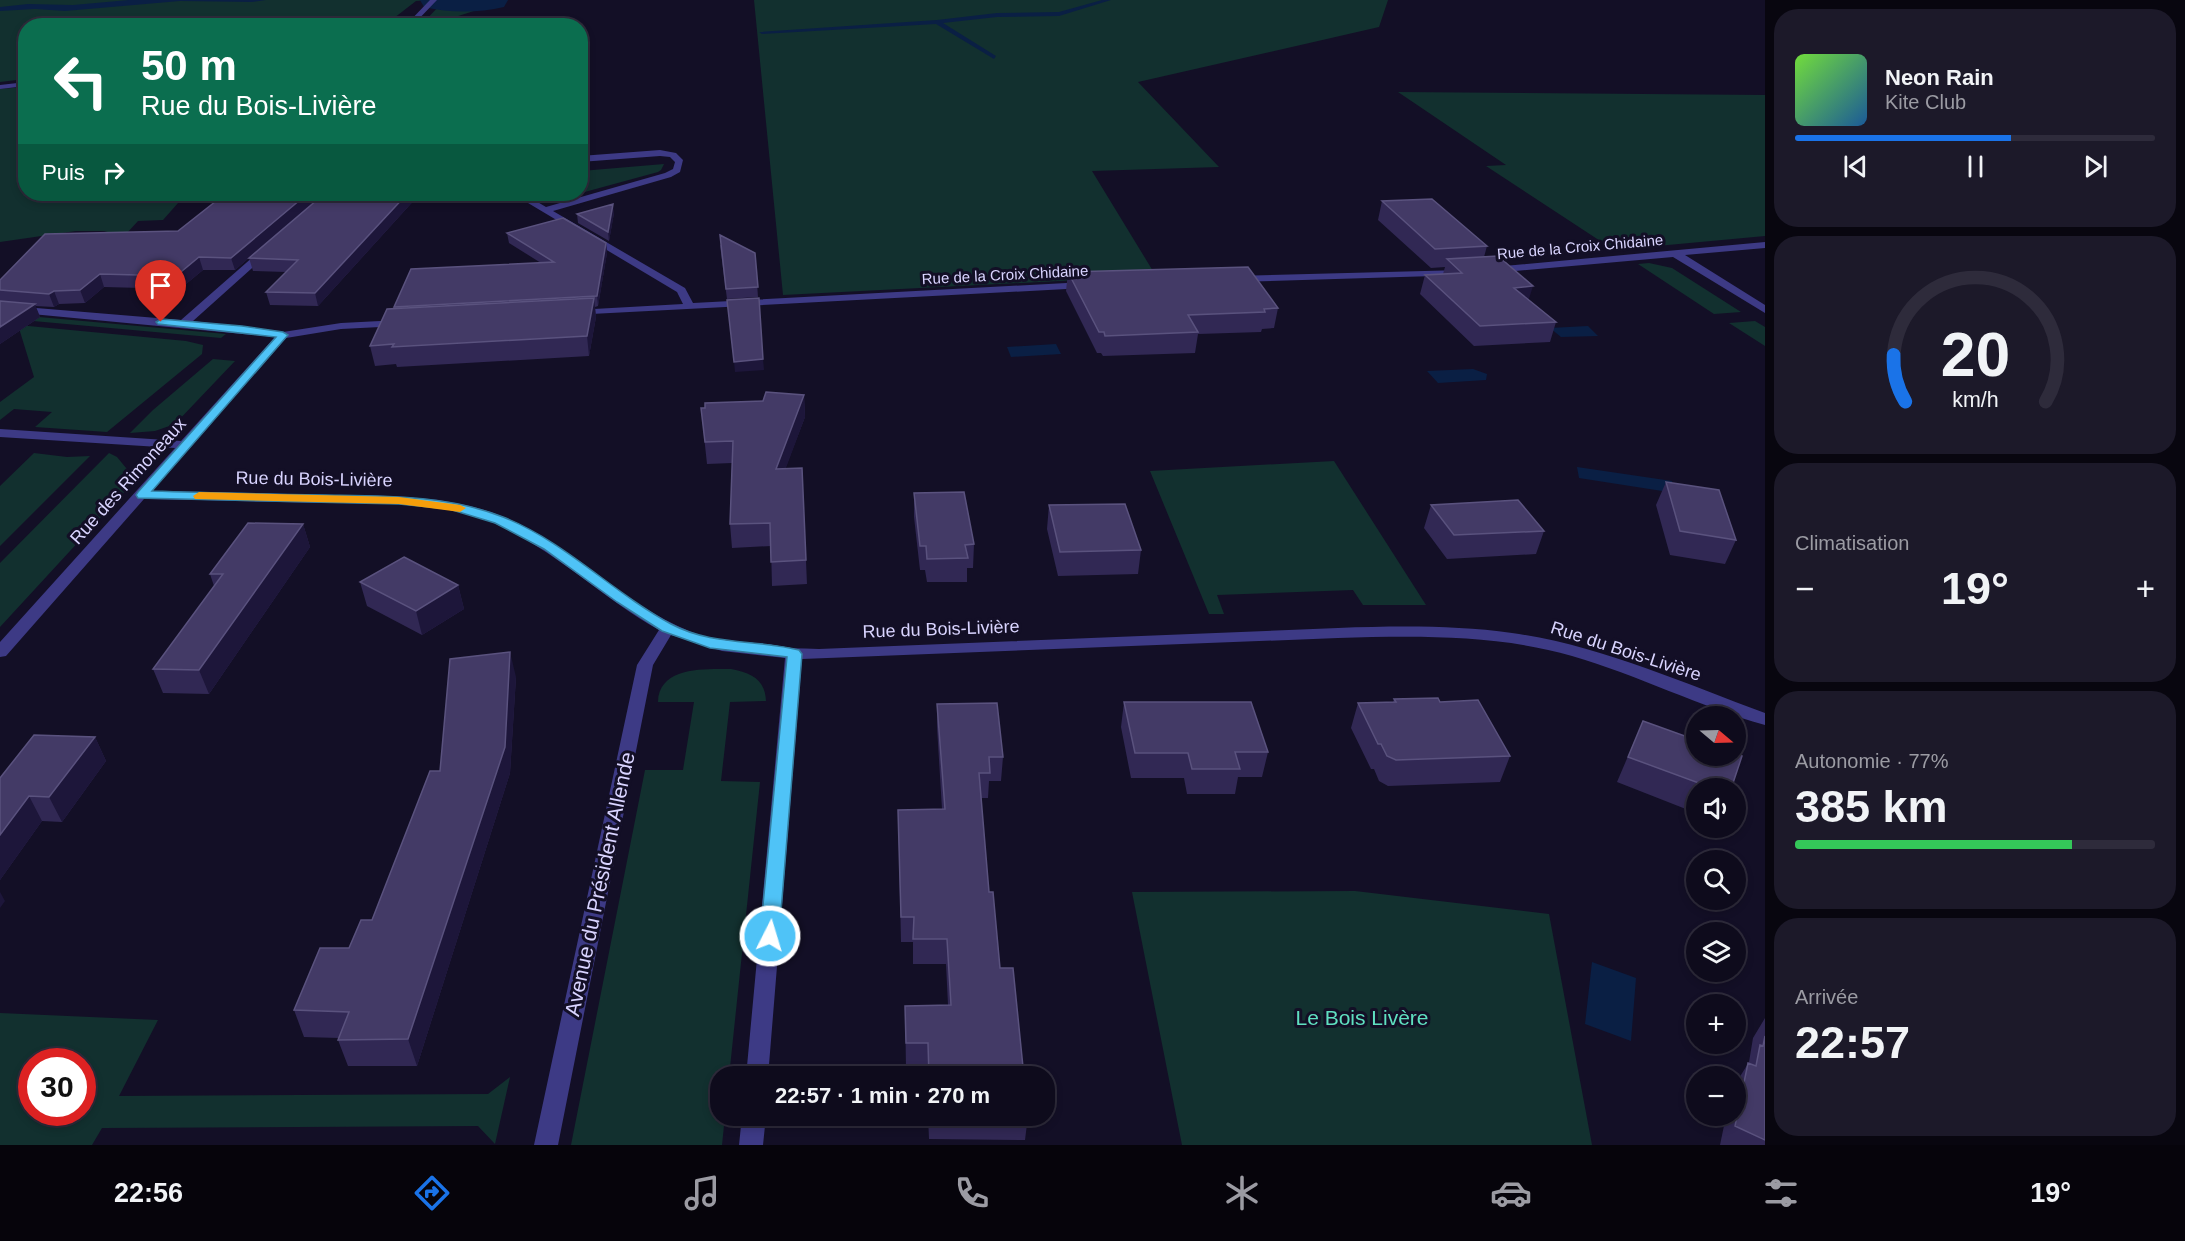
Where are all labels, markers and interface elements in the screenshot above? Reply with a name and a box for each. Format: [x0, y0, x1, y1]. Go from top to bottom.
icon: left [42, 42, 120, 120]
text: 50 m [141, 42, 237, 89]
text: Neon Rain [1885, 65, 1994, 90]
text: Rue du Bois-Livière [141, 91, 377, 121]
text: Kite Club [1885, 91, 1966, 113]
icon: previous [1839, 150, 1872, 183]
icon: pause [1959, 150, 1992, 183]
icon: next [2079, 150, 2112, 183]
icon: right [97, 156, 130, 189]
text: Puis [42, 160, 85, 185]
street label: Rue de la Croix Chidaine [1496, 231, 1664, 262]
pin [135, 260, 186, 322]
street label: Rue de la Croix Chidaine [921, 262, 1089, 287]
icon: arrive [144, 269, 177, 302]
text: 20 [1940, 320, 2010, 389]
text: km/h [1952, 389, 1998, 413]
street label: Rue des Rimoneaux [66, 414, 190, 548]
street label: Rue du Bois-Livière [235, 468, 393, 490]
text: Climatisation [1795, 532, 1909, 554]
text: 19° [1941, 563, 2009, 614]
text: − [1795, 570, 1814, 607]
text: + [2136, 570, 2155, 607]
street label: Rue du Bois-Livière [862, 616, 1020, 642]
street label: Rue du Bois-Livière [1548, 617, 1704, 685]
north arrow [1686, 706, 1746, 766]
map controls [1686, 706, 1746, 1126]
street label: Avenue du Président Allende [560, 750, 639, 1018]
text: Autonomie · 77% [1795, 750, 1948, 772]
button: sound [1686, 778, 1746, 838]
text: 385 km [1795, 781, 1948, 832]
button: search [1686, 850, 1746, 910]
position arrow [738, 904, 802, 968]
button: layers [1686, 922, 1746, 982]
text: Arrivée [1795, 986, 1858, 1008]
button: + [1686, 994, 1746, 1054]
park label: Le Bois Livère [1295, 1006, 1429, 1029]
text: 22:57 [1795, 1017, 1910, 1068]
speed limit sign: 30 [18, 1048, 96, 1126]
button: − [1686, 1066, 1746, 1126]
text: 22:57 · 1 min · 270 m [775, 1083, 990, 1108]
icon: directions [411, 1172, 453, 1214]
icon: music [681, 1172, 723, 1214]
icon: phone [951, 1172, 993, 1214]
icon: climate [1221, 1172, 1263, 1214]
icon: car [1490, 1172, 1532, 1214]
icon: filters [1760, 1172, 1802, 1214]
text: 22:56 [114, 1178, 183, 1208]
text: 19° [2030, 1178, 2071, 1208]

